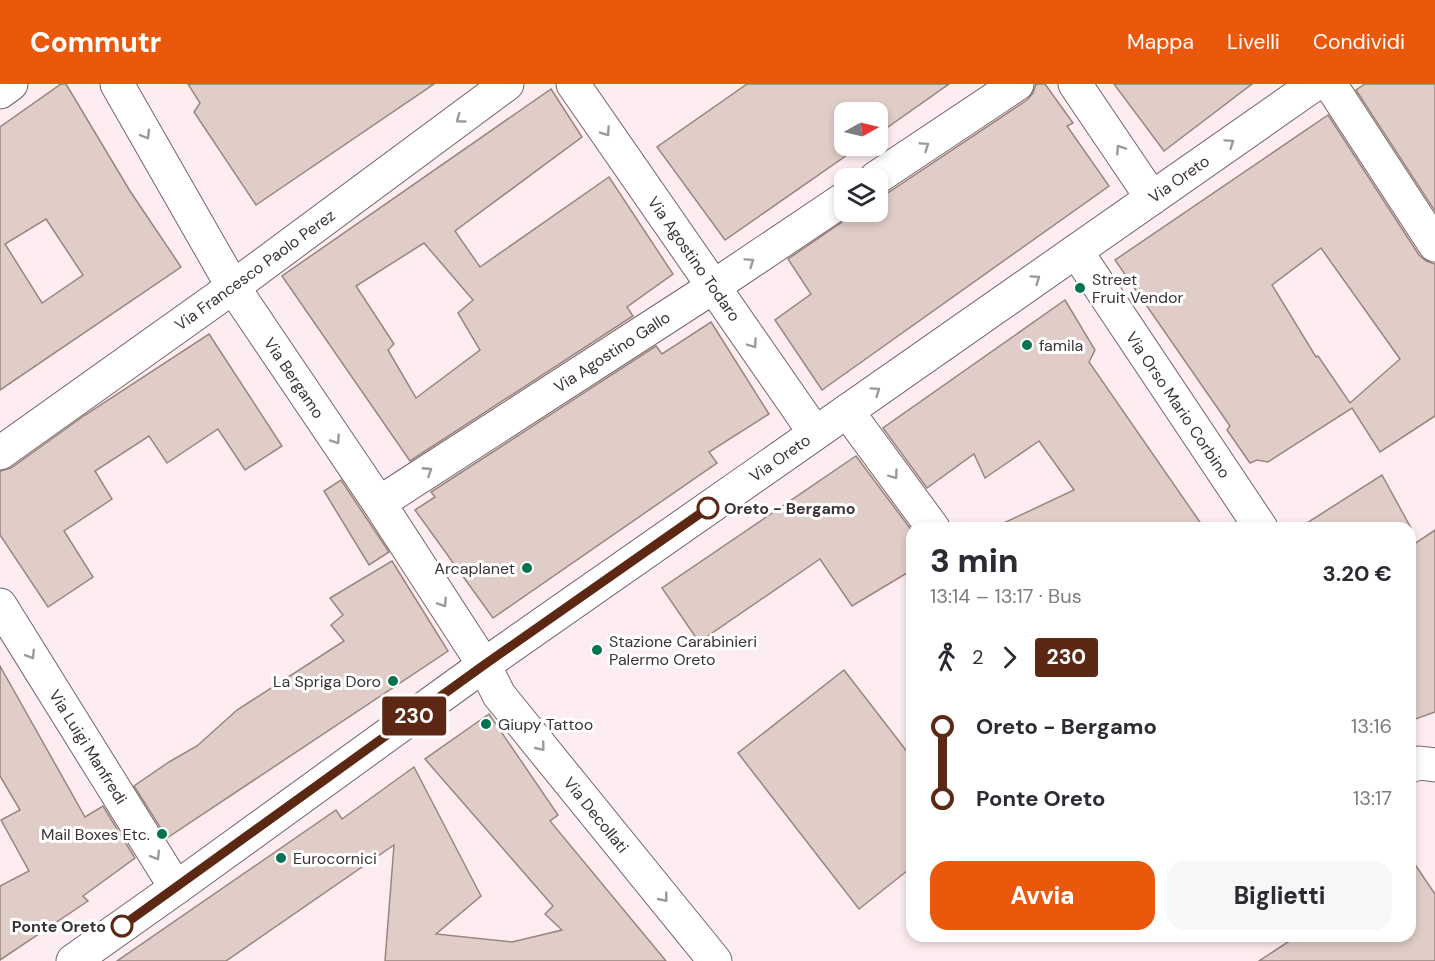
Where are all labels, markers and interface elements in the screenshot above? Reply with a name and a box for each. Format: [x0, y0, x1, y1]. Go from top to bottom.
text: Commutr [30, 24, 161, 61]
text: Mappa [1127, 28, 1194, 56]
text: Livelli [1227, 28, 1280, 56]
text: Condividi [1313, 28, 1405, 56]
north arrow [834, 102, 888, 156]
map controls [834, 102, 888, 222]
one-way arrow [456, 112, 467, 123]
one-way arrow [599, 126, 610, 137]
one-way arrow [138, 129, 150, 139]
one-way arrow [1223, 139, 1234, 150]
one-way arrow [918, 142, 929, 153]
one-way arrow [1116, 145, 1127, 156]
street label: Via Oreto [1144, 150, 1214, 208]
button: layers [834, 168, 888, 222]
street label: Via Agostino Todaro [643, 192, 745, 326]
street label: Via Francesco Paolo Perez [171, 205, 339, 335]
one-way arrow [744, 259, 755, 270]
place label: Street Fruit Vendor [1092, 269, 1183, 308]
one-way arrow [1029, 275, 1040, 286]
marker: Street Fruit Vendor [1073, 281, 1087, 295]
street label: Via Agostino Gallo [550, 307, 674, 397]
street label: Via Orso Mario Corbino [1121, 328, 1235, 482]
street label: Via Bergamo [259, 333, 329, 423]
place label: famila [1039, 335, 1083, 356]
one-way arrow [746, 338, 757, 349]
marker: famila [1020, 338, 1034, 352]
one-way arrow [869, 387, 880, 398]
street label: Via Oreto [745, 429, 815, 487]
one-way arrow [329, 433, 340, 444]
one-way arrow [421, 467, 432, 478]
one-way arrow [887, 469, 898, 480]
marker: Oreto - Bergamo [697, 497, 719, 519]
place label: Oreto - Bergamo [724, 498, 856, 519]
text: 3 min [930, 539, 1018, 582]
place label: Arcaplanet [434, 558, 515, 579]
text: 3.20 € [1323, 559, 1392, 588]
marker: Arcaplanet [520, 561, 534, 575]
text: 13:14 – 13:17 · Bus [930, 583, 1082, 609]
one-way arrow [436, 597, 448, 607]
place label: Stazione Carabinieri Palermo Oreto [609, 631, 757, 670]
icon: walk [930, 641, 963, 674]
icon: forward [993, 641, 1026, 674]
marker: Stazione Carabinieri Palermo Oreto [590, 643, 604, 657]
text: 230 [1047, 643, 1086, 671]
text: 2 [972, 644, 984, 670]
one-way arrow [23, 648, 34, 659]
place label: La Spriga Doro [273, 671, 381, 692]
marker: La Spriga Doro [386, 674, 400, 688]
street label: Via Luigi Manfredi [44, 686, 132, 808]
line badge: 230 [380, 696, 448, 736]
text: 230 [394, 702, 434, 730]
text: Oreto - Bergamo [976, 712, 1157, 741]
text: 13:16 [1351, 713, 1392, 739]
place label: Giupy Tattoo [498, 714, 593, 735]
marker: Giupy Tattoo [479, 717, 493, 731]
one-way arrow [534, 740, 545, 751]
street label: Via Decollati [559, 773, 633, 857]
text: Ponte Oreto [976, 784, 1105, 813]
text: 13:17 [1353, 785, 1392, 811]
place label: Mail Boxes Etc. [41, 824, 150, 845]
marker: Mail Boxes Etc. [155, 827, 169, 841]
place label: Eurocornici [293, 848, 377, 869]
one-way arrow [149, 850, 161, 860]
marker: Eurocornici [274, 851, 288, 865]
button: Avvia [930, 861, 1155, 930]
button: Biglietti [1167, 861, 1392, 930]
one-way arrow [657, 891, 668, 902]
marker: Ponte Oreto [111, 915, 133, 937]
place label: Ponte Oreto [12, 916, 106, 937]

